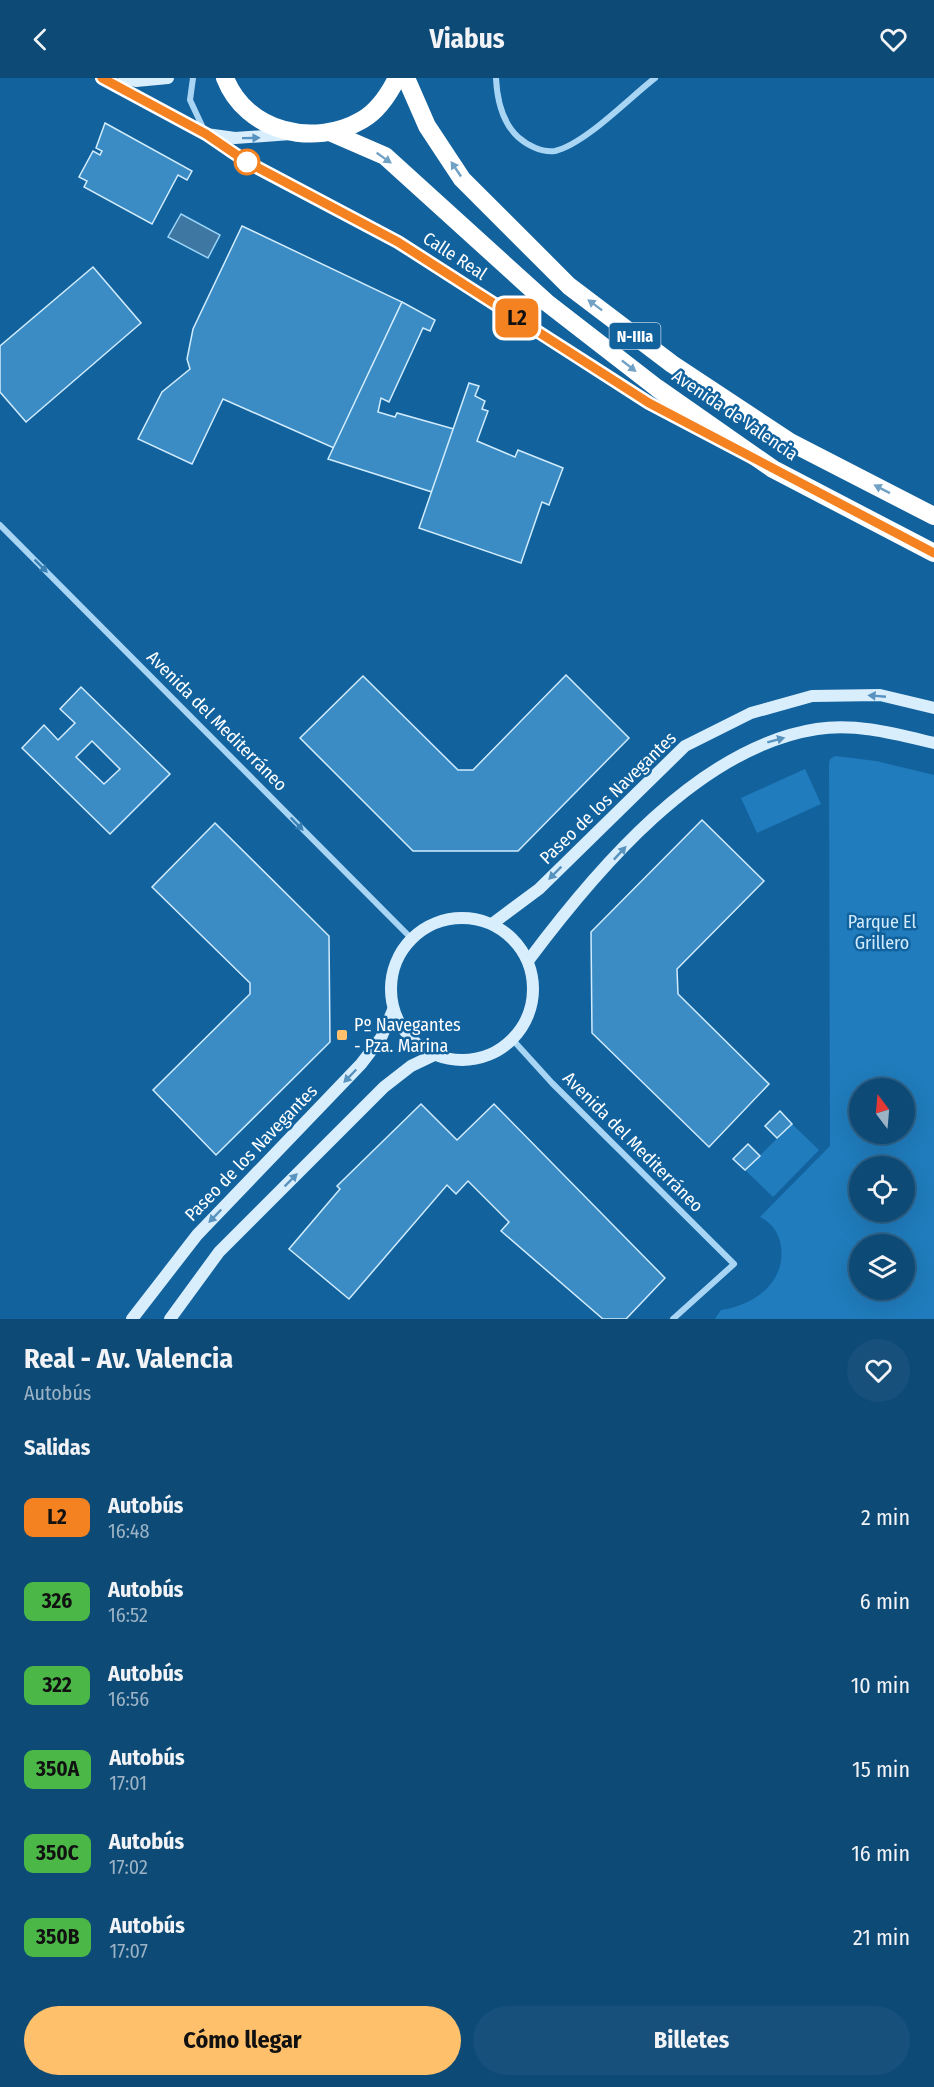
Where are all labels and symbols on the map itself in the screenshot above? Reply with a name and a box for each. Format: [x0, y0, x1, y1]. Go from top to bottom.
one-way arrow [241, 133, 260, 142]
unlabelled marker [234, 149, 260, 175]
one-way arrow [376, 152, 392, 164]
one-way arrow [450, 161, 461, 178]
street label: Calle Real [419, 227, 491, 285]
line badge: L2 [490, 298, 544, 338]
one-way arrow [587, 300, 602, 312]
road number: N-IIIa [610, 323, 660, 349]
one-way arrow [620, 360, 636, 372]
street label: Avenida de Valencia [668, 365, 802, 465]
one-way arrow [873, 484, 890, 494]
one-way arrow [34, 559, 48, 573]
street label: Avenida del Mediterráneo [142, 646, 292, 796]
one-way arrow [867, 691, 886, 701]
street label: Paseo de los Navegantes [535, 727, 681, 869]
one-way arrow [768, 735, 786, 744]
one-way arrow [290, 816, 304, 830]
one-way arrow [613, 846, 627, 860]
one-way arrow [548, 865, 562, 880]
park label: Parque El Grillero [848, 911, 916, 954]
place label: Pº Navegantes - Pza. Marina [354, 1014, 461, 1057]
marker: Pº Navegantes - Pza. Marina [335, 1028, 349, 1042]
street label: Avenida del Mediterráneo [558, 1067, 708, 1217]
one-way arrow [343, 1069, 357, 1084]
north arrow [849, 1078, 915, 1144]
street label: Paseo de los Navegantes [180, 1080, 322, 1226]
one-way arrow [283, 1174, 297, 1188]
one-way arrow [208, 1209, 222, 1223]

